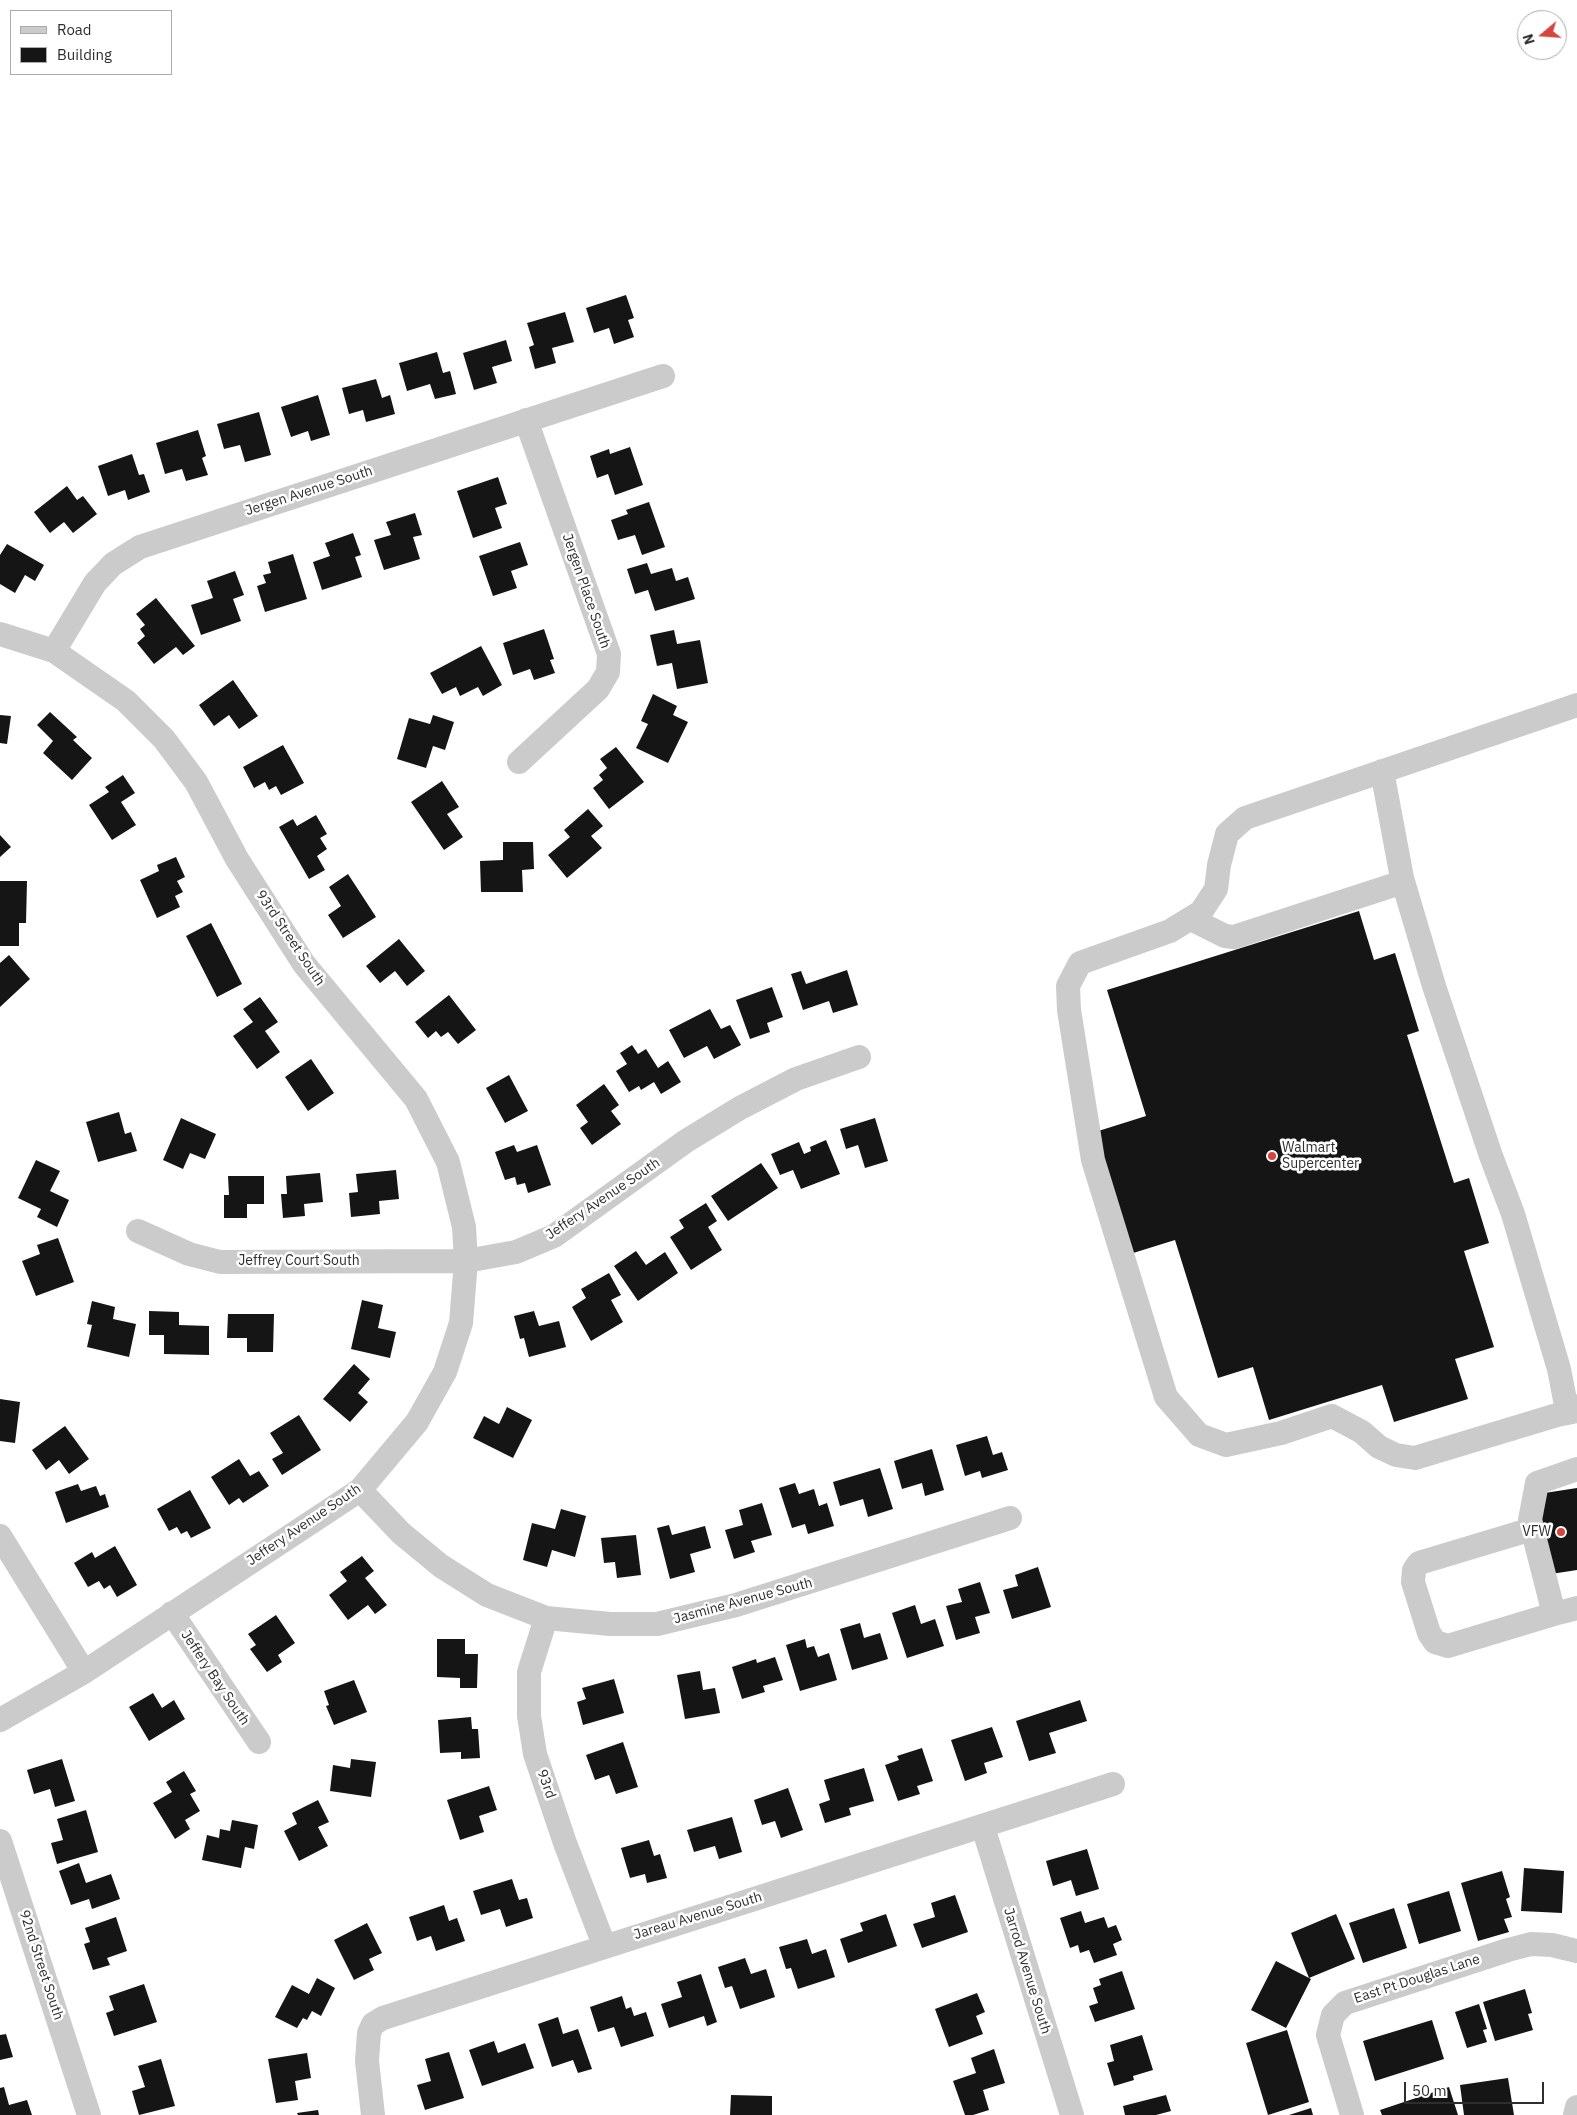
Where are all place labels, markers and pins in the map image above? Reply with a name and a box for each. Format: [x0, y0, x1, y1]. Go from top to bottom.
place label: Walmart Supercenter [1282, 1140, 1359, 1172]
marker: Walmart Supercenter [1266, 1150, 1278, 1162]
place label: VFW [1522, 1524, 1551, 1540]
marker: VFW [1555, 1526, 1567, 1538]

